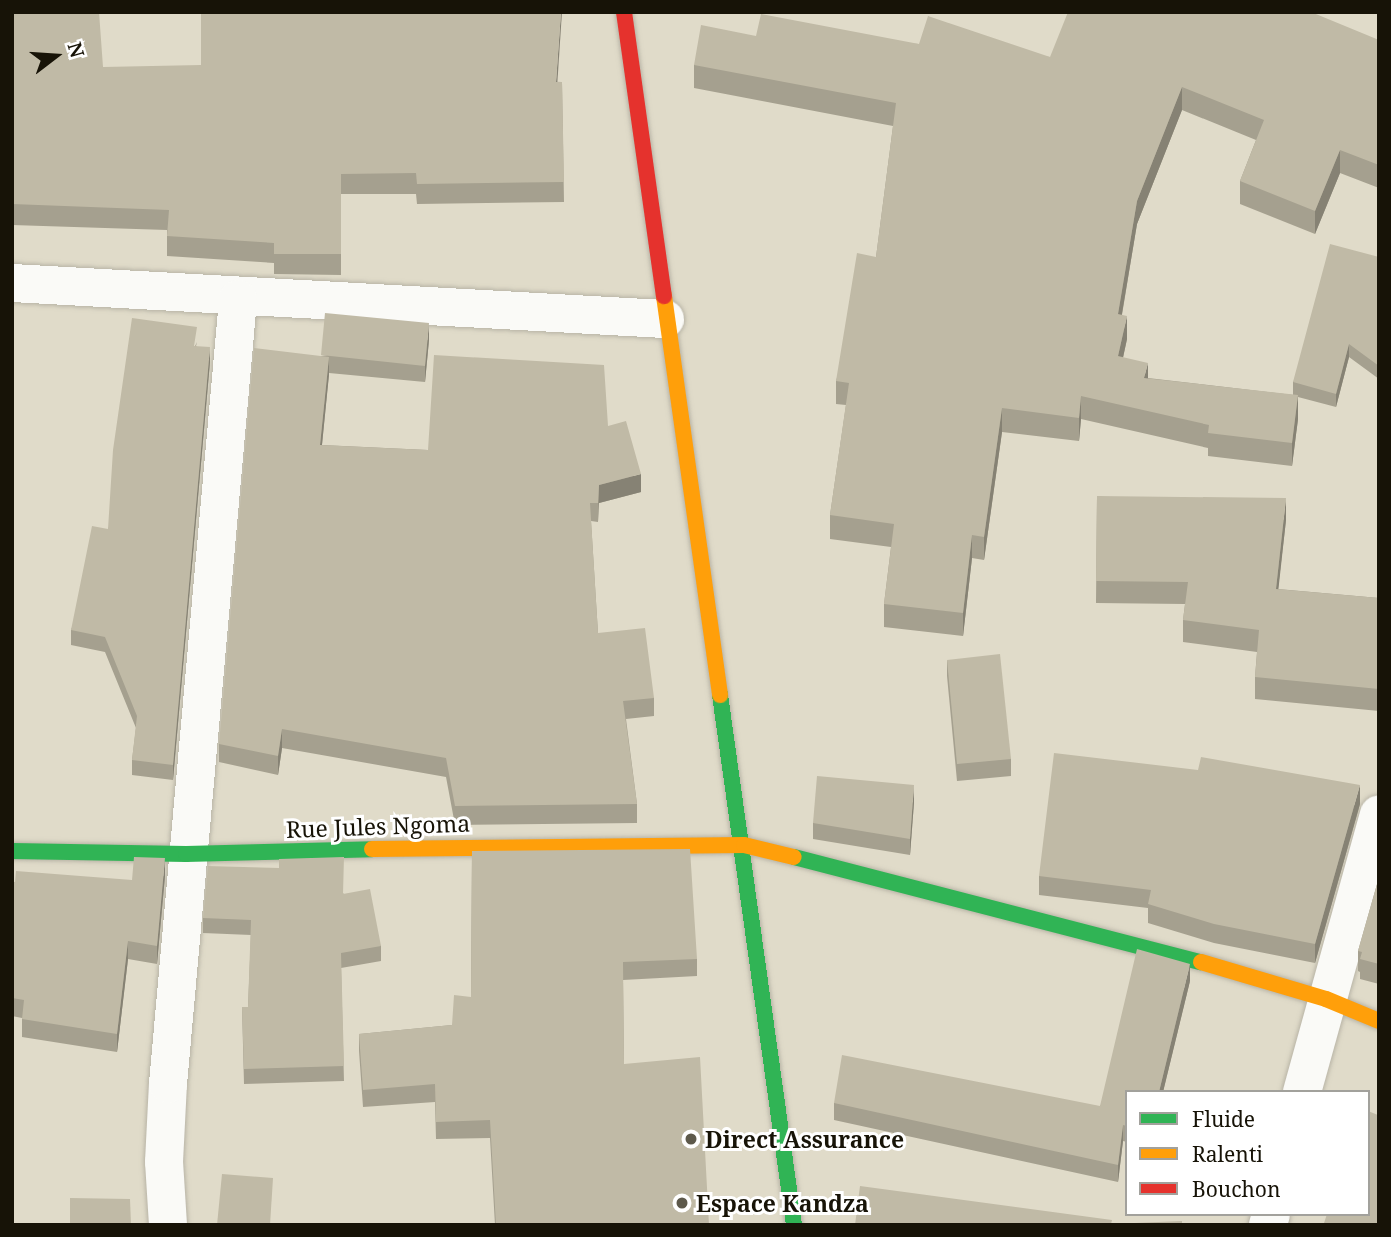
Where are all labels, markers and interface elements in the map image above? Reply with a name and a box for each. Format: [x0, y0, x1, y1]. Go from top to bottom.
north arrow [21, 21, 91, 91]
text: N [61, 39, 91, 61]
street label: Rue Jules Ngoma [285, 809, 471, 843]
legend [1125, 1090, 1370, 1216]
text: Fluide [1192, 1105, 1255, 1133]
place label: Direct Assurance [705, 1125, 904, 1153]
marker: Direct Assurance [683, 1131, 699, 1147]
text: Ralenti [1192, 1140, 1263, 1168]
text: Bouchon [1192, 1175, 1281, 1203]
place label: Espace Kandza [696, 1189, 869, 1217]
marker: Espace Kandza [674, 1195, 690, 1211]

